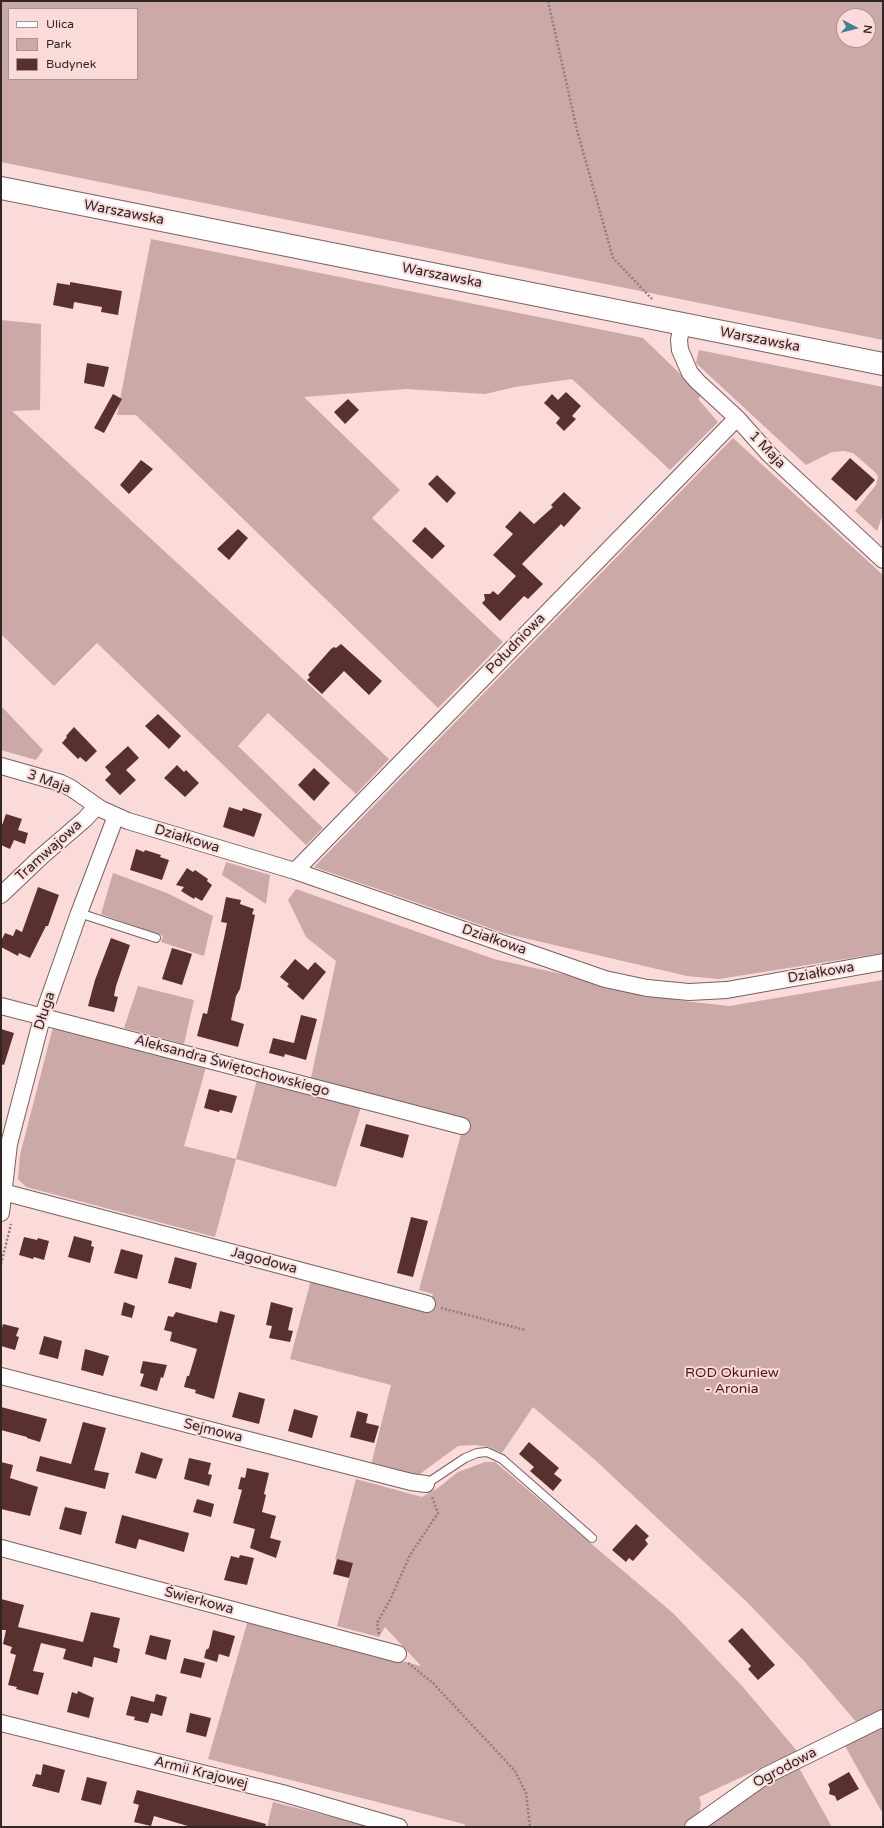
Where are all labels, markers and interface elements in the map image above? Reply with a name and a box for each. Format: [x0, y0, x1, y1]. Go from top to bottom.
legend [8, 8, 138, 80]
north arrow [836, 8, 876, 48]
text: Ulica [46, 17, 74, 31]
text: N [860, 24, 874, 35]
text: Park [46, 37, 72, 51]
text: Budynek [46, 57, 96, 71]
street label: Warszawska [82, 197, 166, 229]
street label: Warszawska [400, 260, 484, 292]
street label: Warszawska [718, 324, 802, 356]
street label: 1 Maja [745, 428, 789, 472]
street label: Południowa [483, 610, 549, 678]
street label: 3 Maja [25, 766, 73, 798]
street label: Tramwajowa [12, 817, 86, 885]
street label: Działkowa [152, 821, 222, 857]
street label: Działkowa [459, 921, 529, 959]
street label: Działkowa [786, 959, 856, 987]
street label: Długa [31, 990, 59, 1032]
street label: Aleksandra Świętochowskiego [133, 1032, 331, 1100]
street label: Jagodowa [229, 1244, 299, 1278]
park label: ROD Okuniew - Aronia [685, 1365, 779, 1398]
street label: Sejmowa [182, 1416, 244, 1446]
street label: Świerkowa [163, 1584, 235, 1618]
street label: Ogrodowa [750, 1744, 820, 1792]
street label: Armii Krajowej [152, 1753, 250, 1793]

